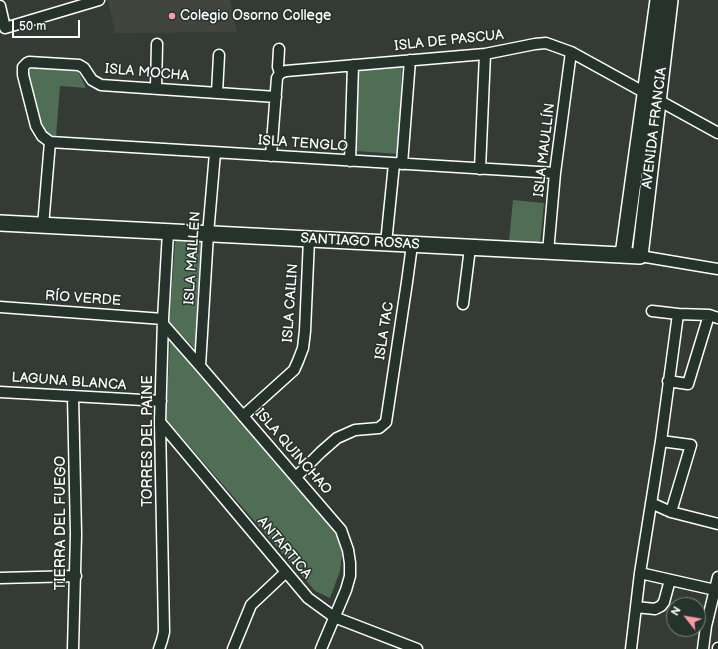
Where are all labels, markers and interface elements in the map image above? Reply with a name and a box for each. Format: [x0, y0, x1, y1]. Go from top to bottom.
place label: Colegio Osorno College [180, 8, 331, 24]
marker: Colegio Osorno College [167, 11, 177, 21]
scale bar [14, 12, 82, 38]
text: 50 m [19, 19, 46, 34]
street label: ISLA DE PASCUA [394, 27, 504, 55]
street label: ISLA MOCHA [104, 61, 190, 85]
street label: AVENIDA FRANCIA [639, 66, 671, 190]
street label: ISLA MAULLÍN [531, 102, 559, 198]
street label: ISLA TENGLO [257, 132, 349, 156]
street label: ISLA MAILLÉN [181, 211, 205, 305]
street label: SANTIAGO ROSAS [300, 230, 420, 254]
street label: ISLA CAILIN [280, 263, 302, 343]
street label: RÍO VERDE [45, 288, 121, 310]
street label: ISLA TAC [372, 301, 398, 361]
street label: LAGUNA BLANCA [11, 370, 127, 394]
street label: TORRES DEL PAINE [140, 375, 156, 507]
street label: ISLA QUINCHAO [251, 406, 335, 498]
street label: TIERRA DEL FUEGO [53, 456, 69, 590]
street label: ANTARTICA [253, 514, 315, 582]
north arrow [666, 597, 706, 637]
text: N [668, 604, 684, 618]

